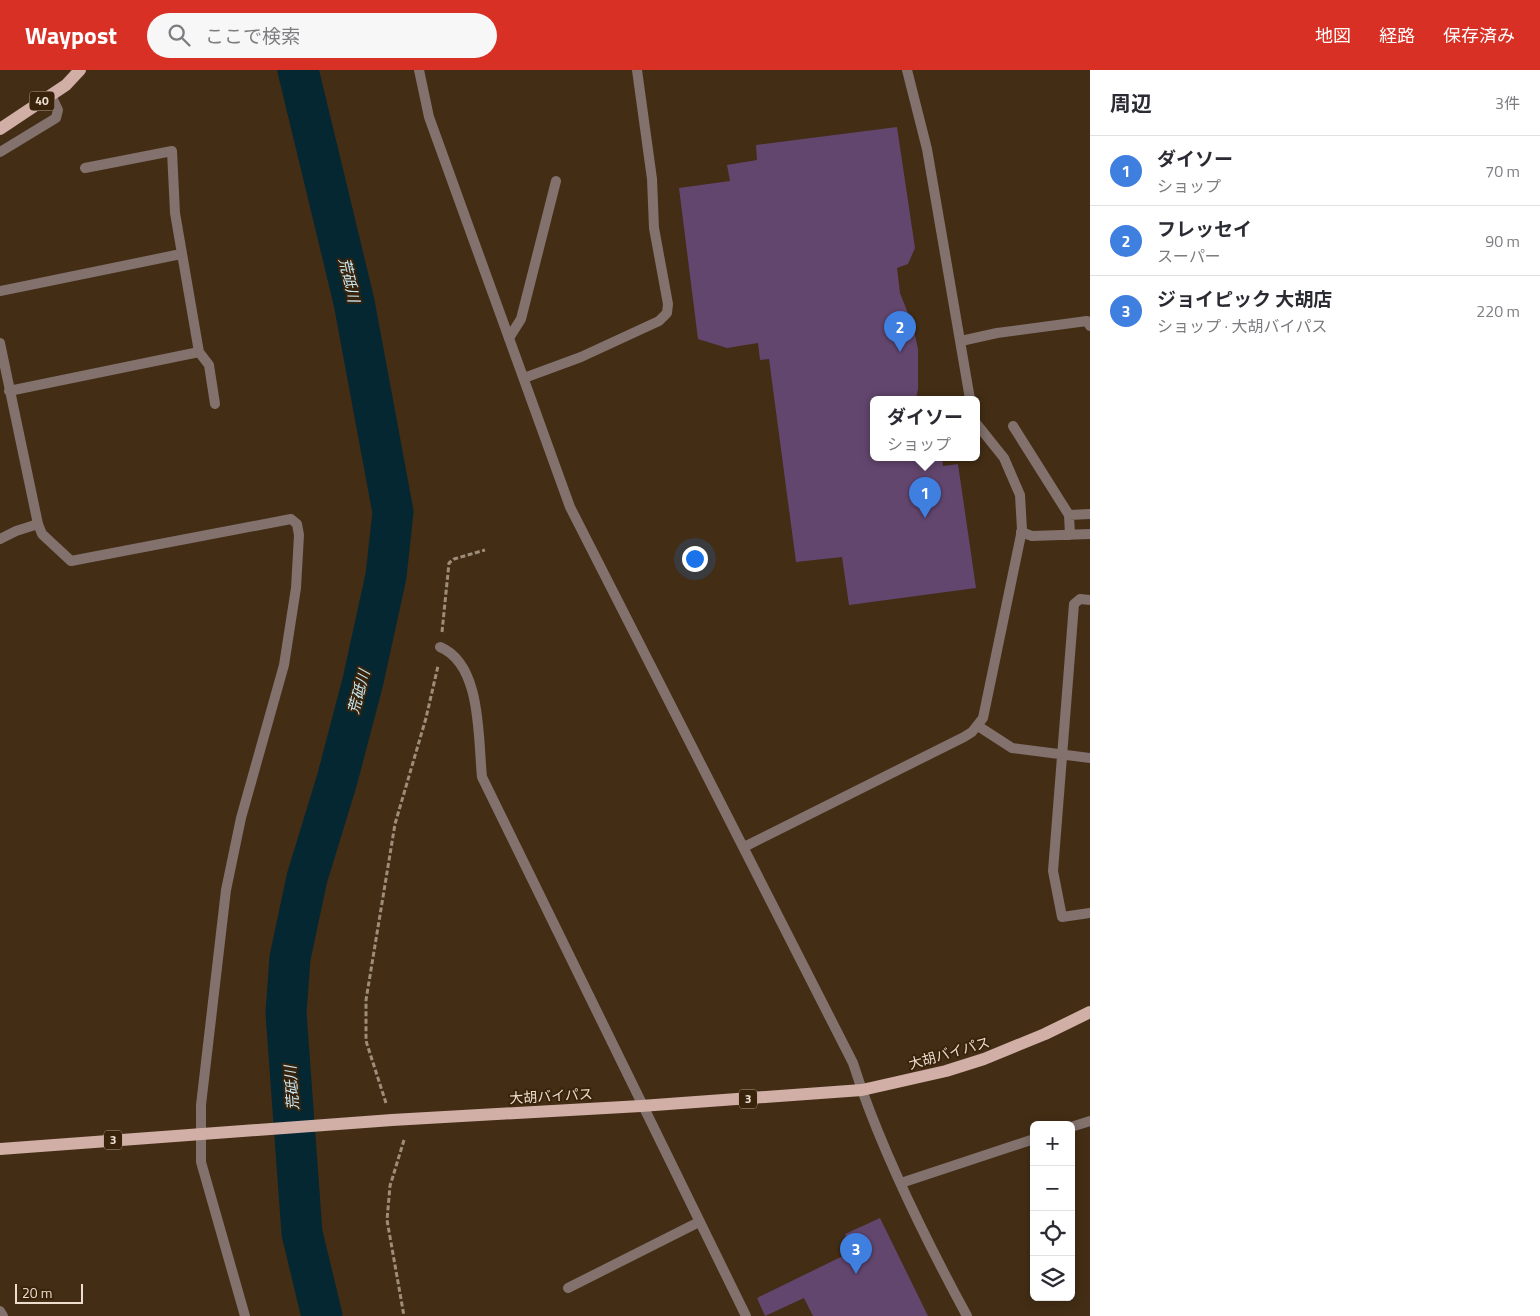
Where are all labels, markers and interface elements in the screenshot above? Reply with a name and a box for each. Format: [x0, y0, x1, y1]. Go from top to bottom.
search box [147, 13, 497, 58]
text: Waypost [25, 17, 117, 53]
icon: search [165, 21, 193, 49]
text: ここで検索 [205, 21, 300, 50]
text: 地図 [1315, 22, 1351, 49]
text: 経路 [1379, 22, 1415, 49]
text: 保存済み [1443, 22, 1515, 49]
text: 周辺 [1110, 87, 1152, 119]
text: 3件 [1495, 91, 1520, 115]
road number: 40 [30, 92, 54, 110]
text: ダイソー [1157, 144, 1233, 173]
text: 1 [1122, 159, 1130, 183]
text: 70 m [1485, 159, 1520, 183]
text: ショップ [1157, 174, 1221, 198]
text: フレッセイ [1157, 214, 1252, 243]
text: 2 [1122, 229, 1130, 253]
text: 90 m [1485, 229, 1520, 253]
text: スーパー [1157, 244, 1221, 268]
water label: 荒砥川 [333, 255, 366, 306]
text: ジョイピック 大胡店 [1157, 284, 1332, 313]
text: 3 [1122, 299, 1130, 323]
text: 220 m [1476, 299, 1520, 323]
pin: 2 [884, 311, 916, 352]
text: ショップ · 大胡バイパス [1157, 314, 1327, 338]
popup [870, 396, 980, 461]
text: ダイソー [887, 402, 963, 431]
text: ショップ [887, 432, 951, 456]
pin: 1 [909, 477, 941, 518]
your location [682, 546, 708, 572]
water label: 荒砥川 [342, 665, 376, 717]
street label: 大胡バイパス [906, 1031, 992, 1074]
water label: 荒砥川 [278, 1063, 305, 1111]
street label: 大胡バイパス [509, 1083, 593, 1108]
road number: 3 [739, 1090, 757, 1108]
map controls [1030, 1121, 1075, 1301]
button: + [1030, 1121, 1075, 1166]
road number: 3 [104, 1130, 122, 1150]
button: − [1030, 1166, 1075, 1211]
button: locate [1030, 1211, 1075, 1256]
pin: 3 [840, 1233, 872, 1274]
button: layers [1030, 1256, 1075, 1301]
scale bar [15, 1281, 82, 1304]
text: 20 m [22, 1282, 52, 1303]

